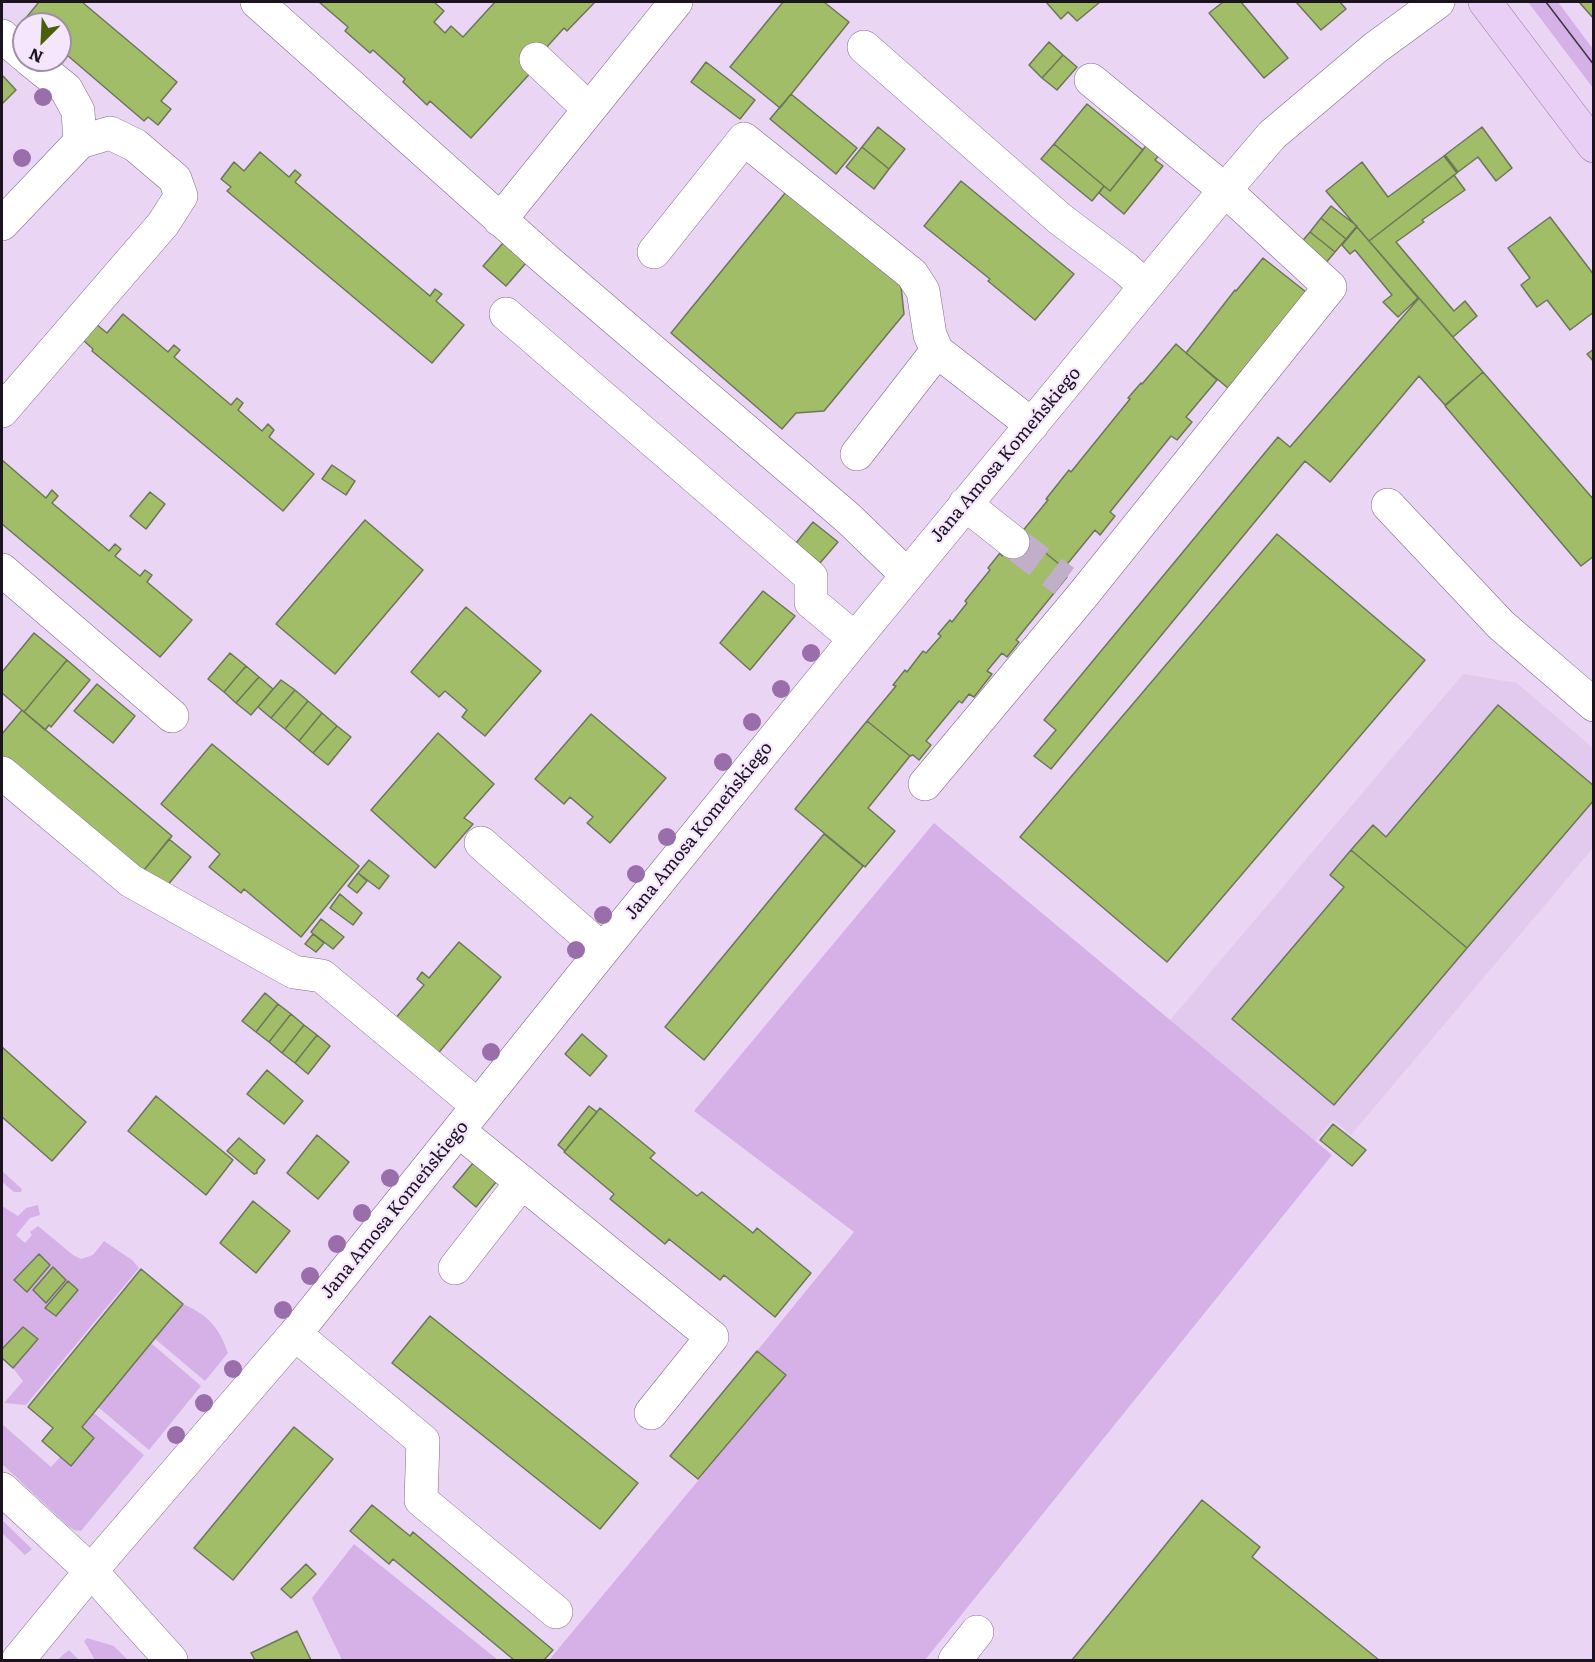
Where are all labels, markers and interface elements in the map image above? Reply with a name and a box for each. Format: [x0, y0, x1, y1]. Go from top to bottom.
north arrow [12, 12, 72, 72]
text: N [24, 43, 47, 70]
street label: Jana Amosa Komeńskiego [926, 363, 1086, 547]
street label: Jana Amosa Komeńskiego [621, 738, 777, 924]
street label: Jana Amosa Komeńskiego [317, 1117, 473, 1303]

